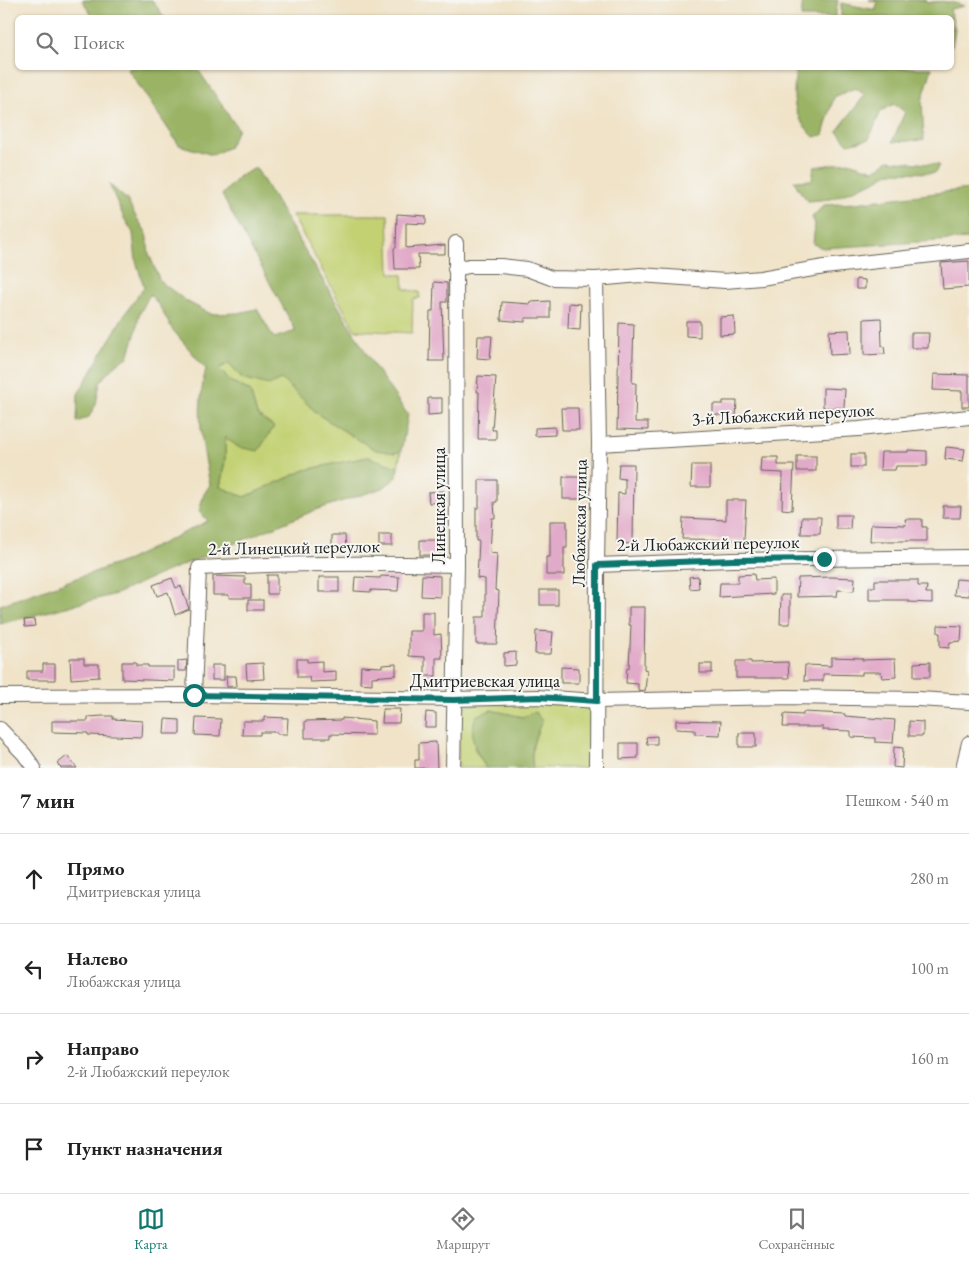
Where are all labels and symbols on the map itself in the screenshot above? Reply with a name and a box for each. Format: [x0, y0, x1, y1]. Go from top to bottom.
street label: 3-й Любажский переулок [691, 398, 875, 430]
street label: Линецкая улица [427, 447, 450, 565]
street label: Любажская улица [566, 458, 592, 587]
street label: 2-й Любажский переулок [616, 530, 800, 556]
street label: 2-й Линецкий переулок [208, 534, 381, 560]
route end [813, 548, 836, 571]
street label: Дмитриевская улица [410, 669, 561, 692]
route start [183, 684, 206, 707]

